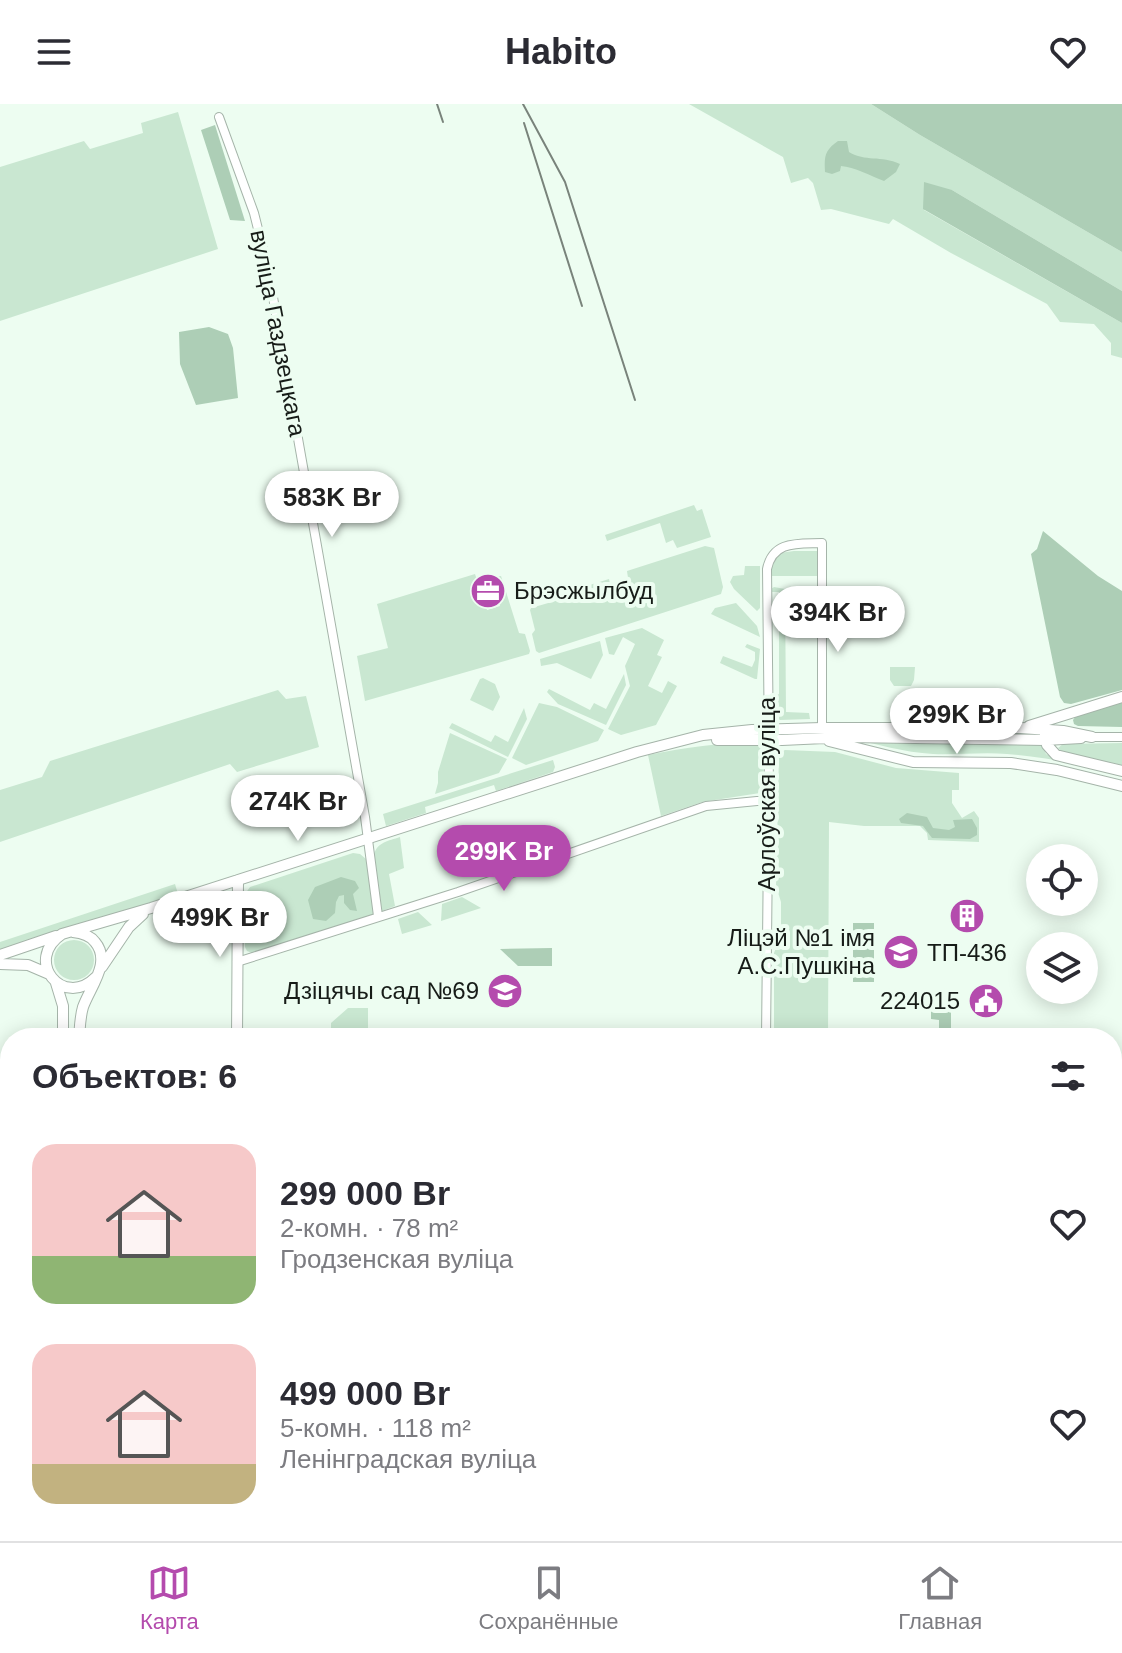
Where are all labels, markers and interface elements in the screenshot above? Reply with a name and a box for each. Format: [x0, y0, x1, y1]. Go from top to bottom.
icon: menu [32, 30, 76, 74]
icon: heart [1046, 30, 1090, 74]
text: Habito [505, 31, 617, 72]
street label: вуліца Газдзецкага [245, 227, 312, 439]
pin: 583K Br [258, 471, 406, 539]
text: 583K Br [283, 482, 381, 512]
office icon: Брэсжылбуд [469, 572, 507, 610]
place label: Брэсжылбуд [514, 577, 653, 604]
pin: 394K Br [764, 586, 912, 654]
text: 394K Br [789, 597, 887, 627]
pin: 299K Br [883, 688, 1031, 756]
street label: Арлоўская вуліца [753, 696, 780, 891]
text: 299K Br [908, 699, 1006, 729]
pin: 274K Br [224, 775, 372, 843]
text: 274K Br [249, 786, 347, 816]
pin: 299K Br [430, 825, 578, 893]
text: 299K Br [455, 836, 553, 866]
map controls [1026, 844, 1098, 1004]
button: locate [1026, 844, 1098, 916]
pin: 499K Br [146, 891, 294, 959]
building icon: ТП-436 [948, 897, 986, 935]
text: 499K Br [171, 902, 269, 932]
place label: Ліцэй №1 імя А.С.Пушкіна [727, 924, 876, 979]
button: layers [1026, 932, 1098, 1004]
school or university icon: Ліцэй №1 імя А.С.Пушкіна [882, 933, 920, 971]
place label: ТП-436 [927, 939, 1007, 966]
school or university icon: Дзіцячы сад №69 [486, 972, 524, 1010]
place label: Дзіцячы сад №69 [284, 977, 479, 1004]
public building icon: 224015 [967, 982, 1005, 1020]
place label: 224015 [880, 987, 960, 1014]
icon: filters [1046, 1054, 1090, 1098]
text: Объектов: 6 [32, 1057, 237, 1095]
text: 299 000 Br [280, 1174, 450, 1212]
icon: home [96, 1176, 192, 1272]
icon: heart [1046, 1202, 1090, 1246]
text: 2-комн. · 78 m² [280, 1213, 458, 1243]
text: Гродзенская вуліца [280, 1244, 513, 1274]
text: 499 000 Br [280, 1374, 450, 1412]
icon: home [96, 1376, 192, 1472]
icon: heart [1046, 1402, 1090, 1446]
text: 5-комн. · 118 m² [280, 1413, 471, 1443]
text: Ленінградская вуліца [280, 1444, 536, 1474]
tab: Карта [140, 1561, 199, 1635]
tab: Сохранённые [479, 1561, 619, 1635]
tab: Главная [898, 1561, 982, 1635]

